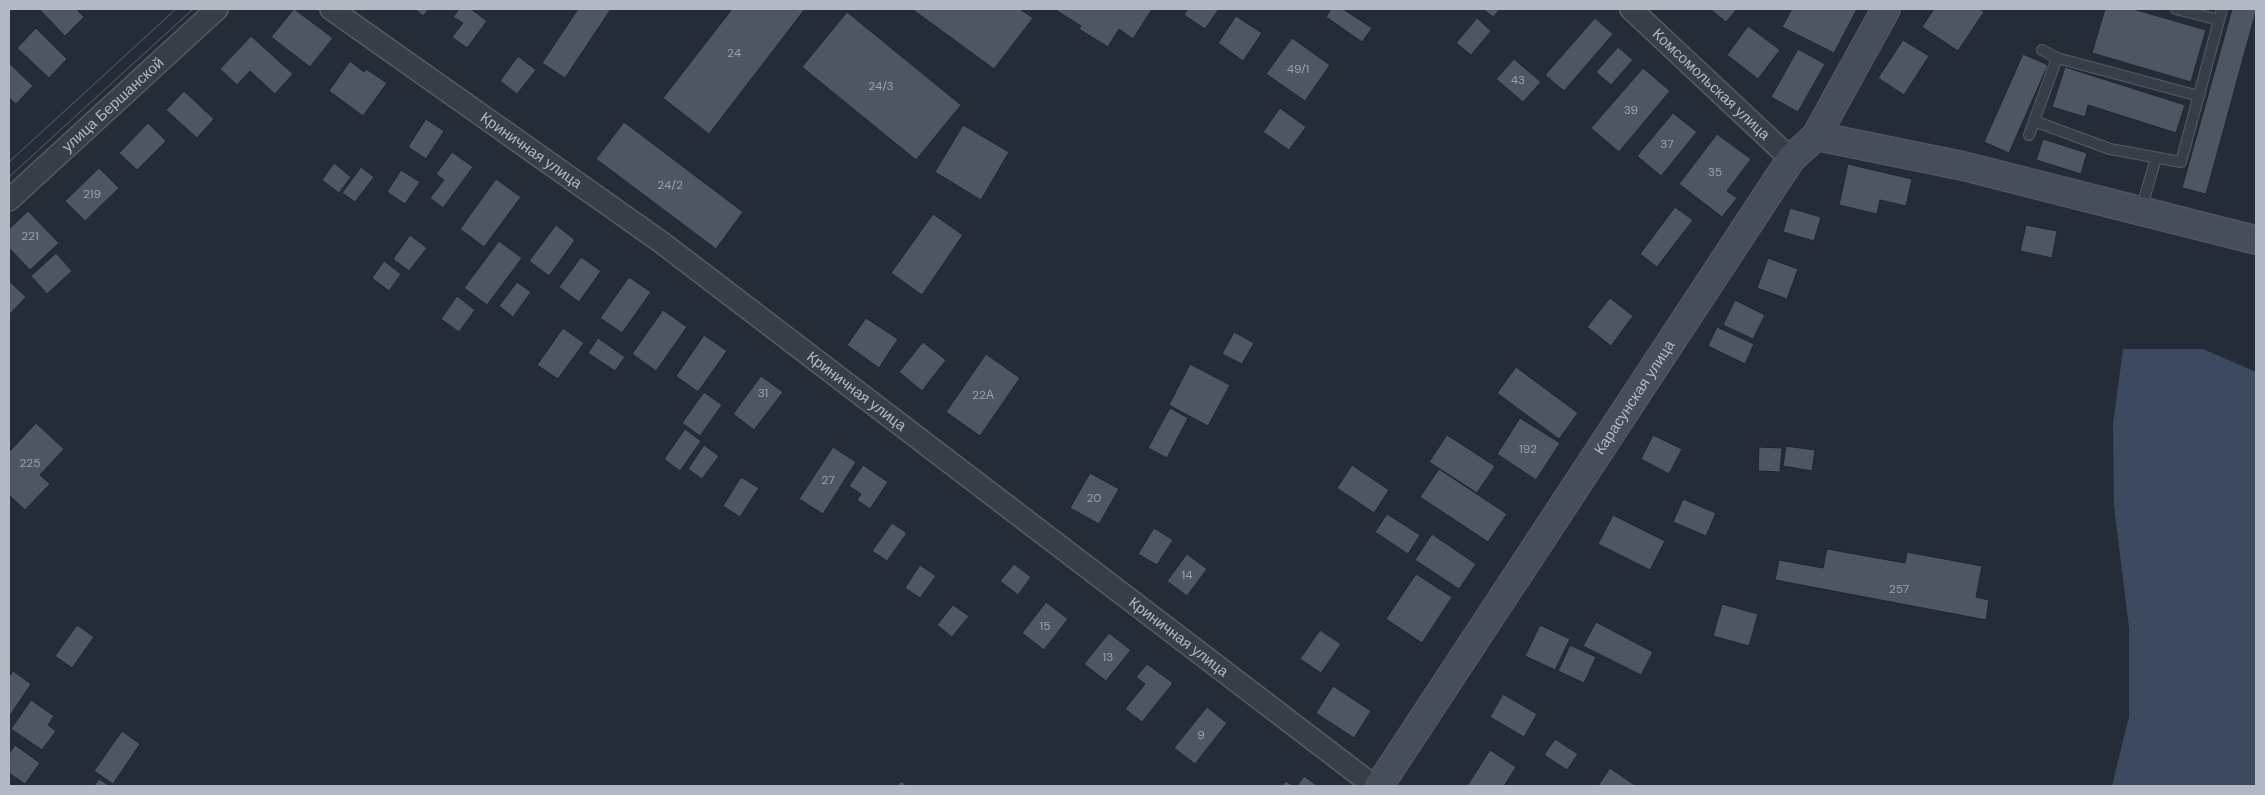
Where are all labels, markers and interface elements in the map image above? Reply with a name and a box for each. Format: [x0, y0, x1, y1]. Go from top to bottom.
street label: Комсомольская улица [1648, 24, 1775, 145]
house number: 24 [727, 45, 741, 61]
street label: улица Бершанской [58, 53, 168, 156]
house number: 49/1 [1287, 61, 1309, 77]
house number: 43 [1511, 72, 1525, 88]
house number: 24/3 [868, 78, 894, 94]
house number: 39 [1624, 102, 1638, 118]
street label: Криничная улица [476, 108, 586, 193]
house number: 37 [1660, 136, 1674, 152]
house number: 35 [1708, 164, 1722, 180]
house number: 24/2 [657, 177, 683, 193]
house number: 219 [83, 186, 101, 202]
house number: 221 [21, 228, 39, 244]
street label: Карасунская улица [1589, 336, 1680, 459]
street label: Криничная улица [803, 347, 911, 436]
house number: 31 [758, 385, 768, 401]
house number: 22А [972, 387, 994, 403]
house number: 192 [1519, 441, 1537, 457]
house number: 225 [19, 455, 41, 471]
house number: 27 [821, 472, 835, 488]
house number: 20 [1086, 490, 1102, 506]
house number: 14 [1181, 567, 1193, 583]
house number: 257 [1889, 581, 1909, 597]
street label: Криничная улица [1125, 593, 1233, 682]
house number: 15 [1039, 618, 1051, 634]
house number: 13 [1103, 649, 1113, 665]
house number: 9 [1197, 727, 1205, 743]

